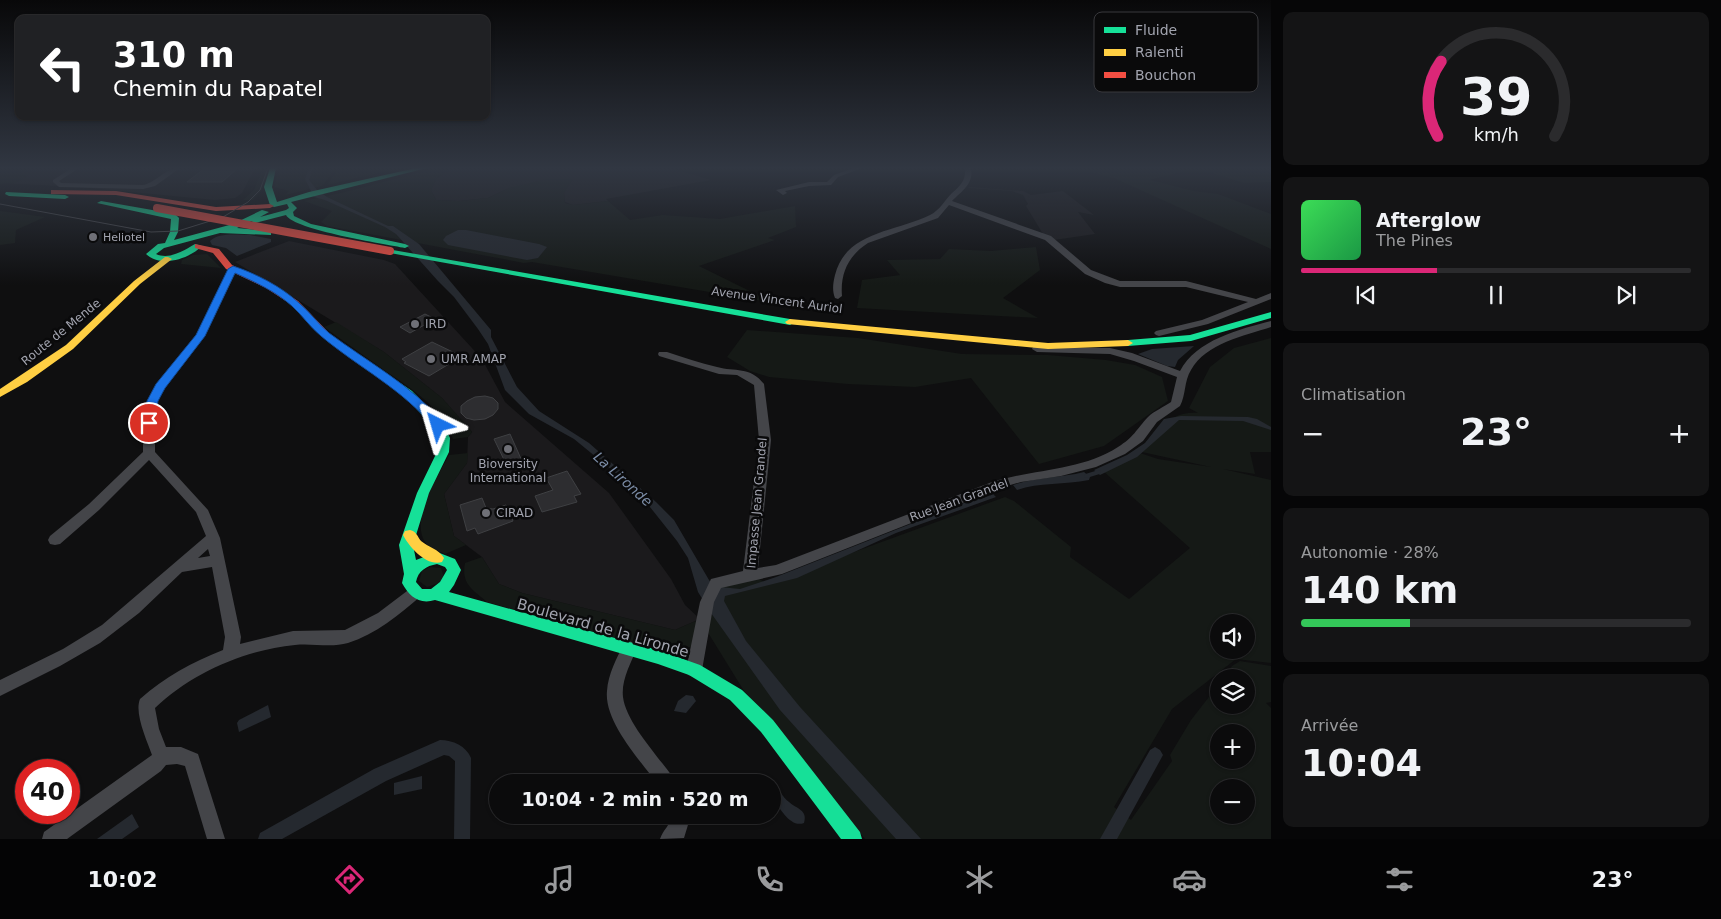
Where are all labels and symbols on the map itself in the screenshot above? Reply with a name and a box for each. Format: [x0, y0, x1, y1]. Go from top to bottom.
legend [1094, 12, 1258, 92]
text: Fluide [1135, 22, 1177, 38]
text: Ralenti [1135, 44, 1184, 60]
text: Bouchon [1135, 67, 1196, 83]
marker: Heliotel [87, 231, 99, 243]
place label: Heliotel [103, 231, 145, 244]
street label: Avenue Vincent Auriol [711, 284, 843, 316]
street label: Route de Mende [19, 296, 103, 368]
place label: IRD [425, 317, 446, 331]
marker: IRD [409, 318, 421, 330]
place label: UMR AMAP [441, 352, 506, 366]
marker: UMR AMAP [425, 353, 437, 365]
position arrow [411, 398, 463, 450]
pin [128, 402, 170, 444]
street label: Impasse Jean Grandel [744, 437, 770, 569]
marker: Bioversity International [502, 443, 514, 455]
water label: La Lironde [590, 449, 656, 509]
place label: Bioversity International [470, 457, 546, 485]
street label: Rue Jean Grandel [908, 476, 1010, 524]
place label: CIRAD [496, 506, 533, 520]
marker: CIRAD [480, 507, 492, 519]
street label: Boulevard de la Lironde [515, 595, 691, 661]
speed limit sign: 40 [15, 759, 80, 824]

